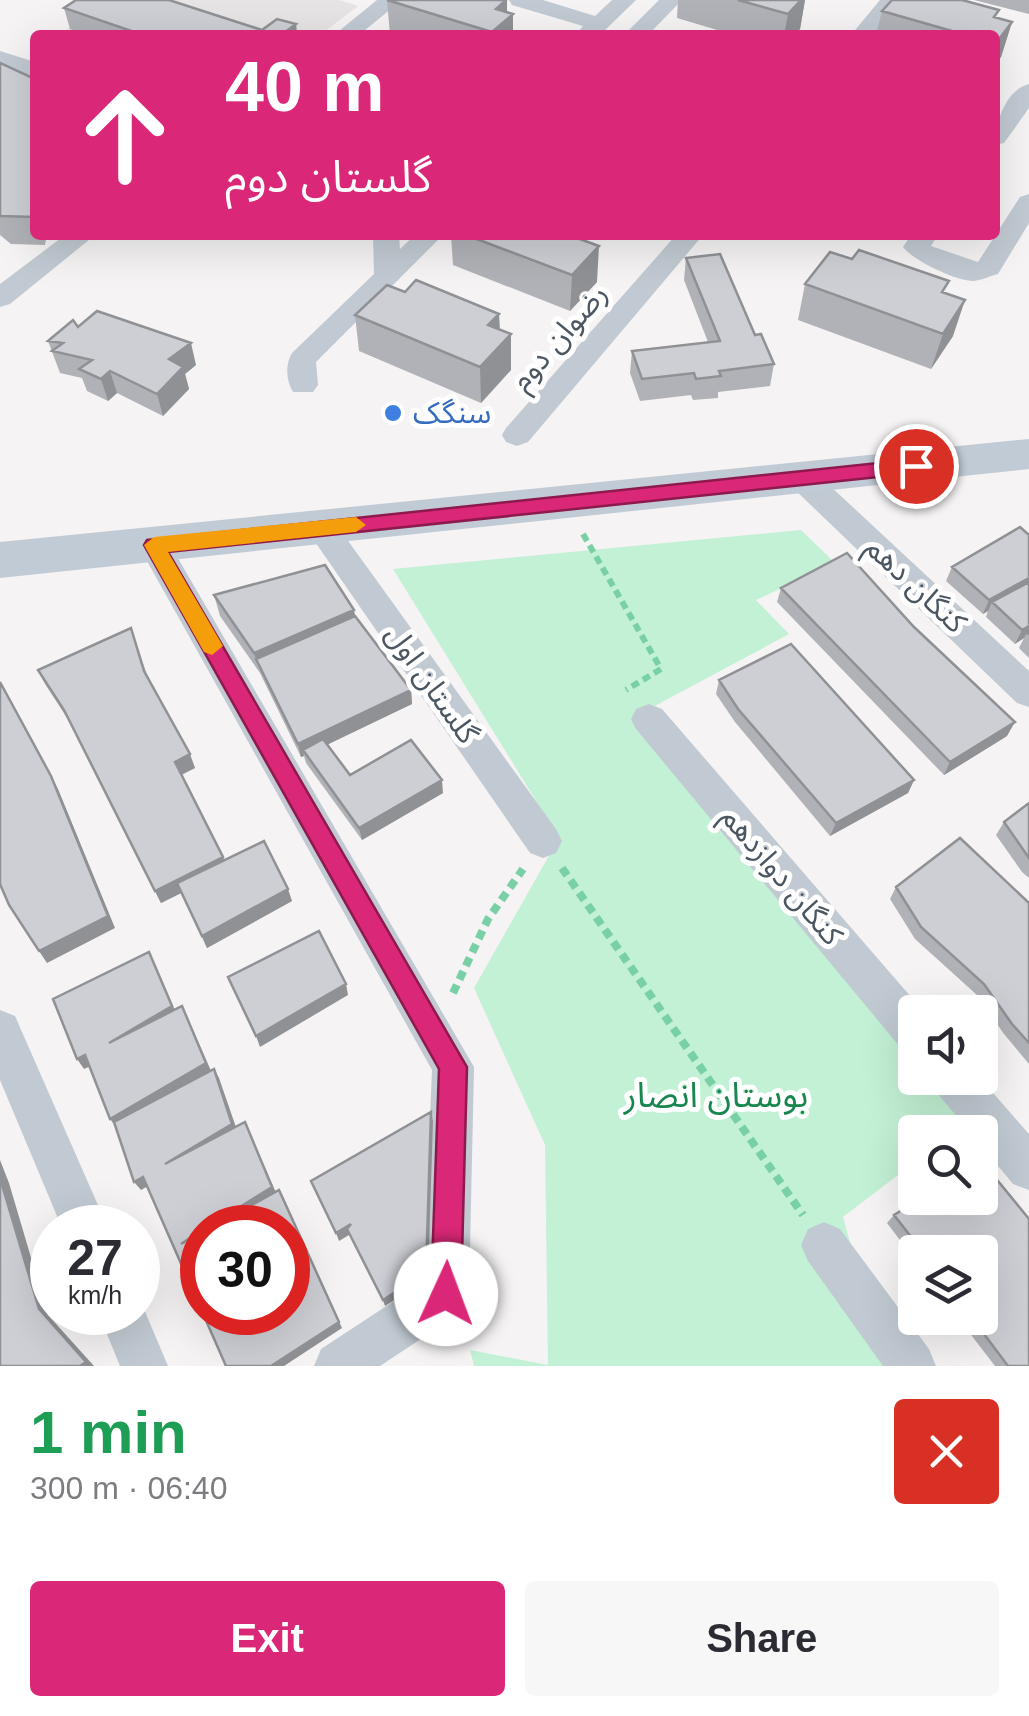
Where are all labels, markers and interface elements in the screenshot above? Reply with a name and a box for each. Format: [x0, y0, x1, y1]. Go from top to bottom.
text: 40 m [225, 48, 385, 126]
icon: ahead [60, 70, 190, 200]
text: گلستان دوم [225, 151, 432, 202]
street label: رضوان دوم [504, 277, 618, 400]
place label: سنگک [413, 396, 491, 429]
marker: سنگک [382, 402, 404, 424]
pin [874, 424, 959, 509]
icon: arrive [889, 439, 944, 494]
street label: کنگان دهم [855, 530, 973, 645]
street label: گلستان اول [378, 618, 486, 751]
street label: کنگان دوازدهم [710, 800, 850, 956]
map controls [898, 995, 998, 1335]
button: sound [898, 995, 998, 1095]
park label: بوستان انصار [623, 1075, 808, 1116]
button: search [898, 1115, 998, 1215]
speed limit sign: 30 [180, 1205, 310, 1335]
text: 27 [67, 1230, 123, 1286]
button: layers [898, 1235, 998, 1335]
position arrow [394, 1242, 498, 1346]
text: km/h [68, 1281, 122, 1309]
text: 1 min [30, 1399, 187, 1466]
button: close [894, 1399, 999, 1504]
text: 300 m · 06:40 [30, 1470, 227, 1506]
button: Exit [30, 1581, 505, 1696]
button: Share [525, 1581, 999, 1696]

